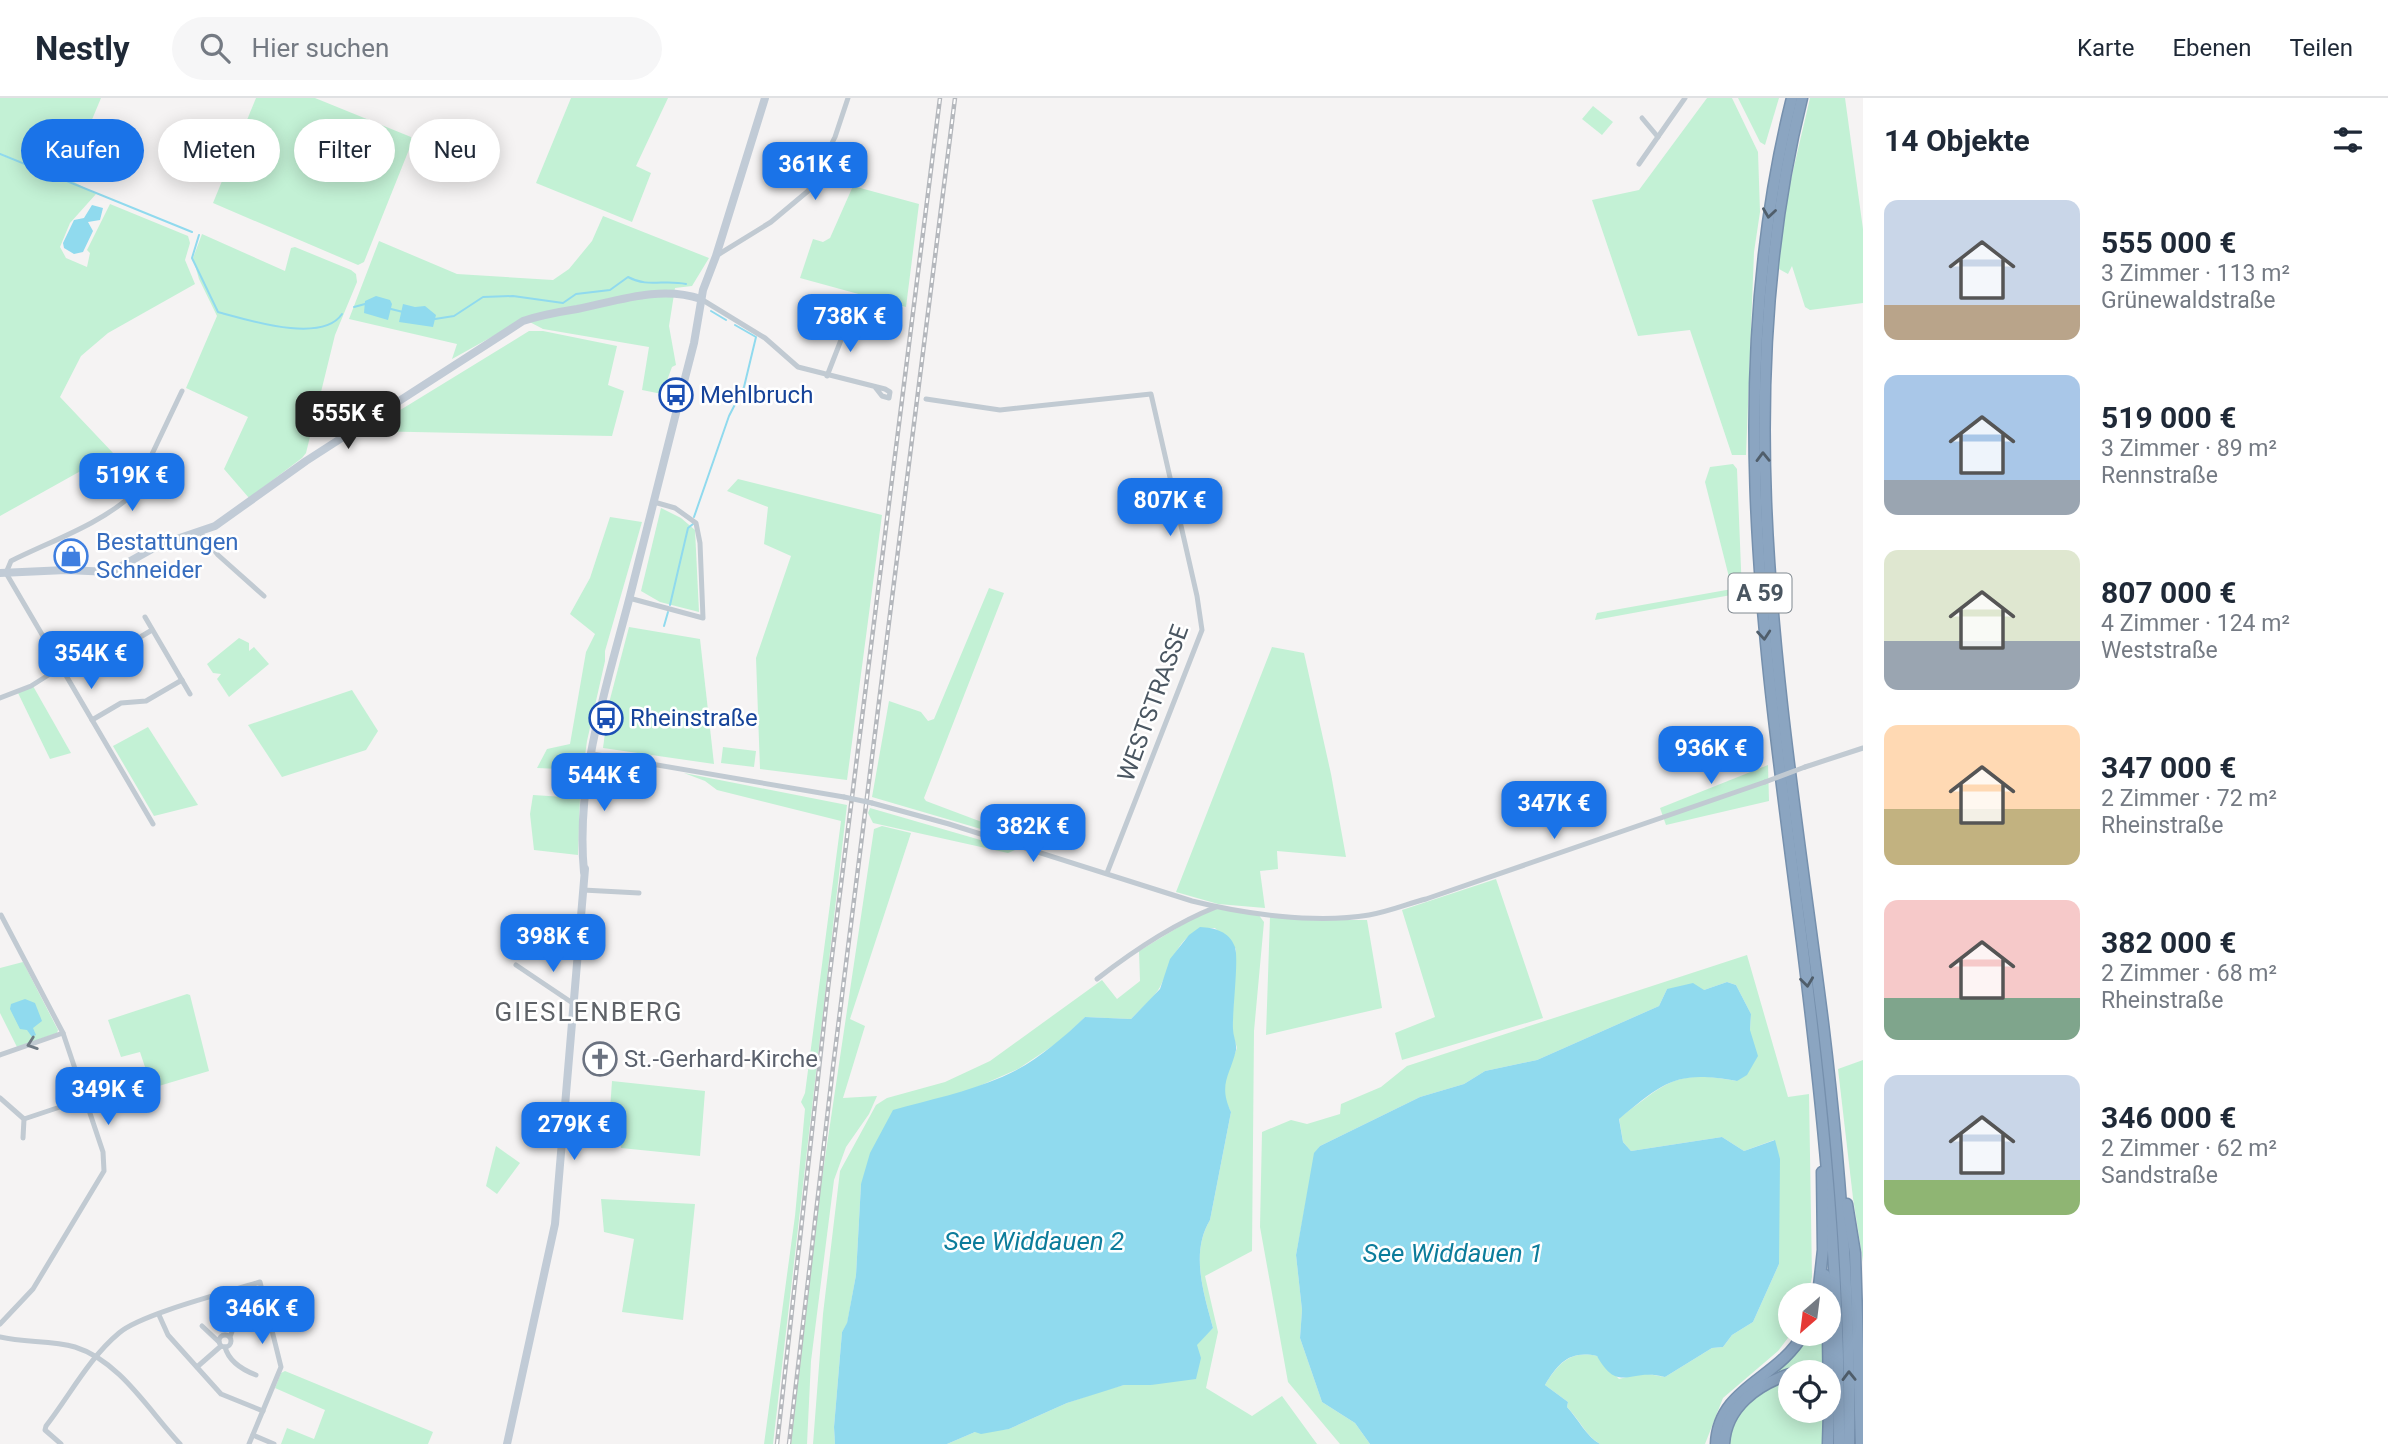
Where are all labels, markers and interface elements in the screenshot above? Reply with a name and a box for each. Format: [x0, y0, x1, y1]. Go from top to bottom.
search box [172, 17, 662, 80]
text: Nestly [35, 29, 130, 68]
icon: search [196, 29, 234, 67]
text: Hier suchen [252, 33, 389, 63]
text: Karte [2077, 34, 2134, 62]
text: Ebenen [2172, 34, 2251, 62]
text: Teilen [2289, 34, 2353, 62]
chip: Kaufen [21, 119, 144, 182]
chip: Mieten [158, 119, 280, 182]
chip: Filter [294, 119, 395, 182]
chip: Neu [409, 119, 500, 182]
icon: filters [2329, 121, 2367, 159]
text: 14 Objekte [1884, 123, 2030, 158]
pin: 361K € [758, 142, 872, 202]
text: 361K € [778, 151, 852, 178]
one-way arrow [1762, 207, 1777, 219]
text: 555 000 € [2101, 225, 2236, 260]
icon: home [1940, 228, 2024, 312]
text: 3 Zimmer · 113 m² [2101, 260, 2290, 287]
text: Grünewaldstraße [2101, 287, 2276, 314]
pin: 738K € [793, 294, 907, 354]
text: 738K € [813, 303, 887, 330]
bus stop icon: Mehlbruch [657, 376, 695, 414]
place label: Mehlbruch [700, 381, 813, 409]
pin: 555K € [291, 392, 405, 451]
text: 555K € [311, 400, 385, 427]
text: 519 000 € [2101, 400, 2236, 435]
icon: home [1940, 403, 2024, 487]
text: 3 Zimmer · 89 m² [2101, 435, 2277, 462]
one-way arrow [1756, 451, 1771, 462]
pin: 519K € [75, 454, 189, 513]
text: 519K € [95, 462, 169, 489]
text: Rennstraße [2101, 462, 2218, 489]
pin: 807K € [1113, 478, 1227, 538]
text: 807K € [1133, 487, 1207, 514]
place label: Bestattungen Schneider [96, 528, 239, 584]
shop icon: Bestattungen Schneider [52, 537, 90, 575]
road number: A 59 [1728, 573, 1792, 612]
text: 807 000 € [2101, 575, 2236, 610]
icon: home [1940, 578, 2024, 662]
text: 4 Zimmer · 124 m² [2101, 610, 2290, 637]
street label: WESTSTRASSE [1112, 621, 1194, 785]
one-way arrow [1756, 630, 1771, 641]
pin: 354K € [34, 632, 148, 691]
text: Weststraße [2101, 637, 2218, 664]
text: 354K € [54, 640, 128, 667]
bus stop icon: Rheinstraße [587, 699, 625, 737]
place label: Rheinstraße [630, 704, 758, 732]
pin: 936K € [1654, 726, 1768, 786]
text: 936K € [1674, 735, 1748, 762]
text: 347 000 € [2101, 750, 2236, 785]
icon: home [1940, 753, 2024, 837]
pin: 544K € [547, 754, 661, 813]
text: 544K € [567, 762, 641, 789]
pin: 347K € [1497, 782, 1611, 841]
text: 2 Zimmer · 72 m² [2101, 785, 2277, 812]
text: 347K € [1517, 790, 1591, 817]
pin: 382K € [976, 804, 1090, 864]
text: Rheinstraße [2101, 812, 2223, 839]
text: 382K € [996, 813, 1070, 840]
pin: 398K € [496, 914, 610, 974]
text: 398K € [516, 923, 590, 950]
text: 382 000 € [2101, 925, 2236, 960]
icon: home [1940, 928, 2024, 1012]
text: 2 Zimmer · 68 m² [2101, 960, 2277, 987]
one-way arrow [1799, 977, 1814, 988]
text: Rheinstraße [2101, 987, 2223, 1014]
district label: GIESLENBERG [494, 997, 684, 1027]
one-way arrow [26, 1036, 38, 1050]
church icon: St.-Gerhard-Kirche [581, 1040, 619, 1078]
place label: St.-Gerhard-Kirche [624, 1045, 818, 1073]
pin: 349K € [51, 1068, 165, 1127]
text: 349K € [71, 1076, 145, 1103]
text: 346 000 € [2101, 1100, 2236, 1135]
pin: 279K € [517, 1102, 631, 1162]
icon: home [1940, 1103, 2024, 1187]
text: 279K € [537, 1111, 611, 1138]
text: 2 Zimmer · 62 m² [2101, 1135, 2277, 1162]
text: Sandstraße [2101, 1162, 2218, 1189]
water label: See Widdauen 2 [944, 1226, 1124, 1256]
water label: See Widdauen 1 [1363, 1238, 1543, 1268]
north arrow [1778, 1283, 1841, 1346]
map controls [1778, 1283, 1841, 1423]
pin: 346K € [205, 1286, 319, 1346]
text: 346K € [225, 1295, 299, 1322]
button: locate [1778, 1360, 1841, 1423]
one-way arrow [1842, 1370, 1857, 1381]

